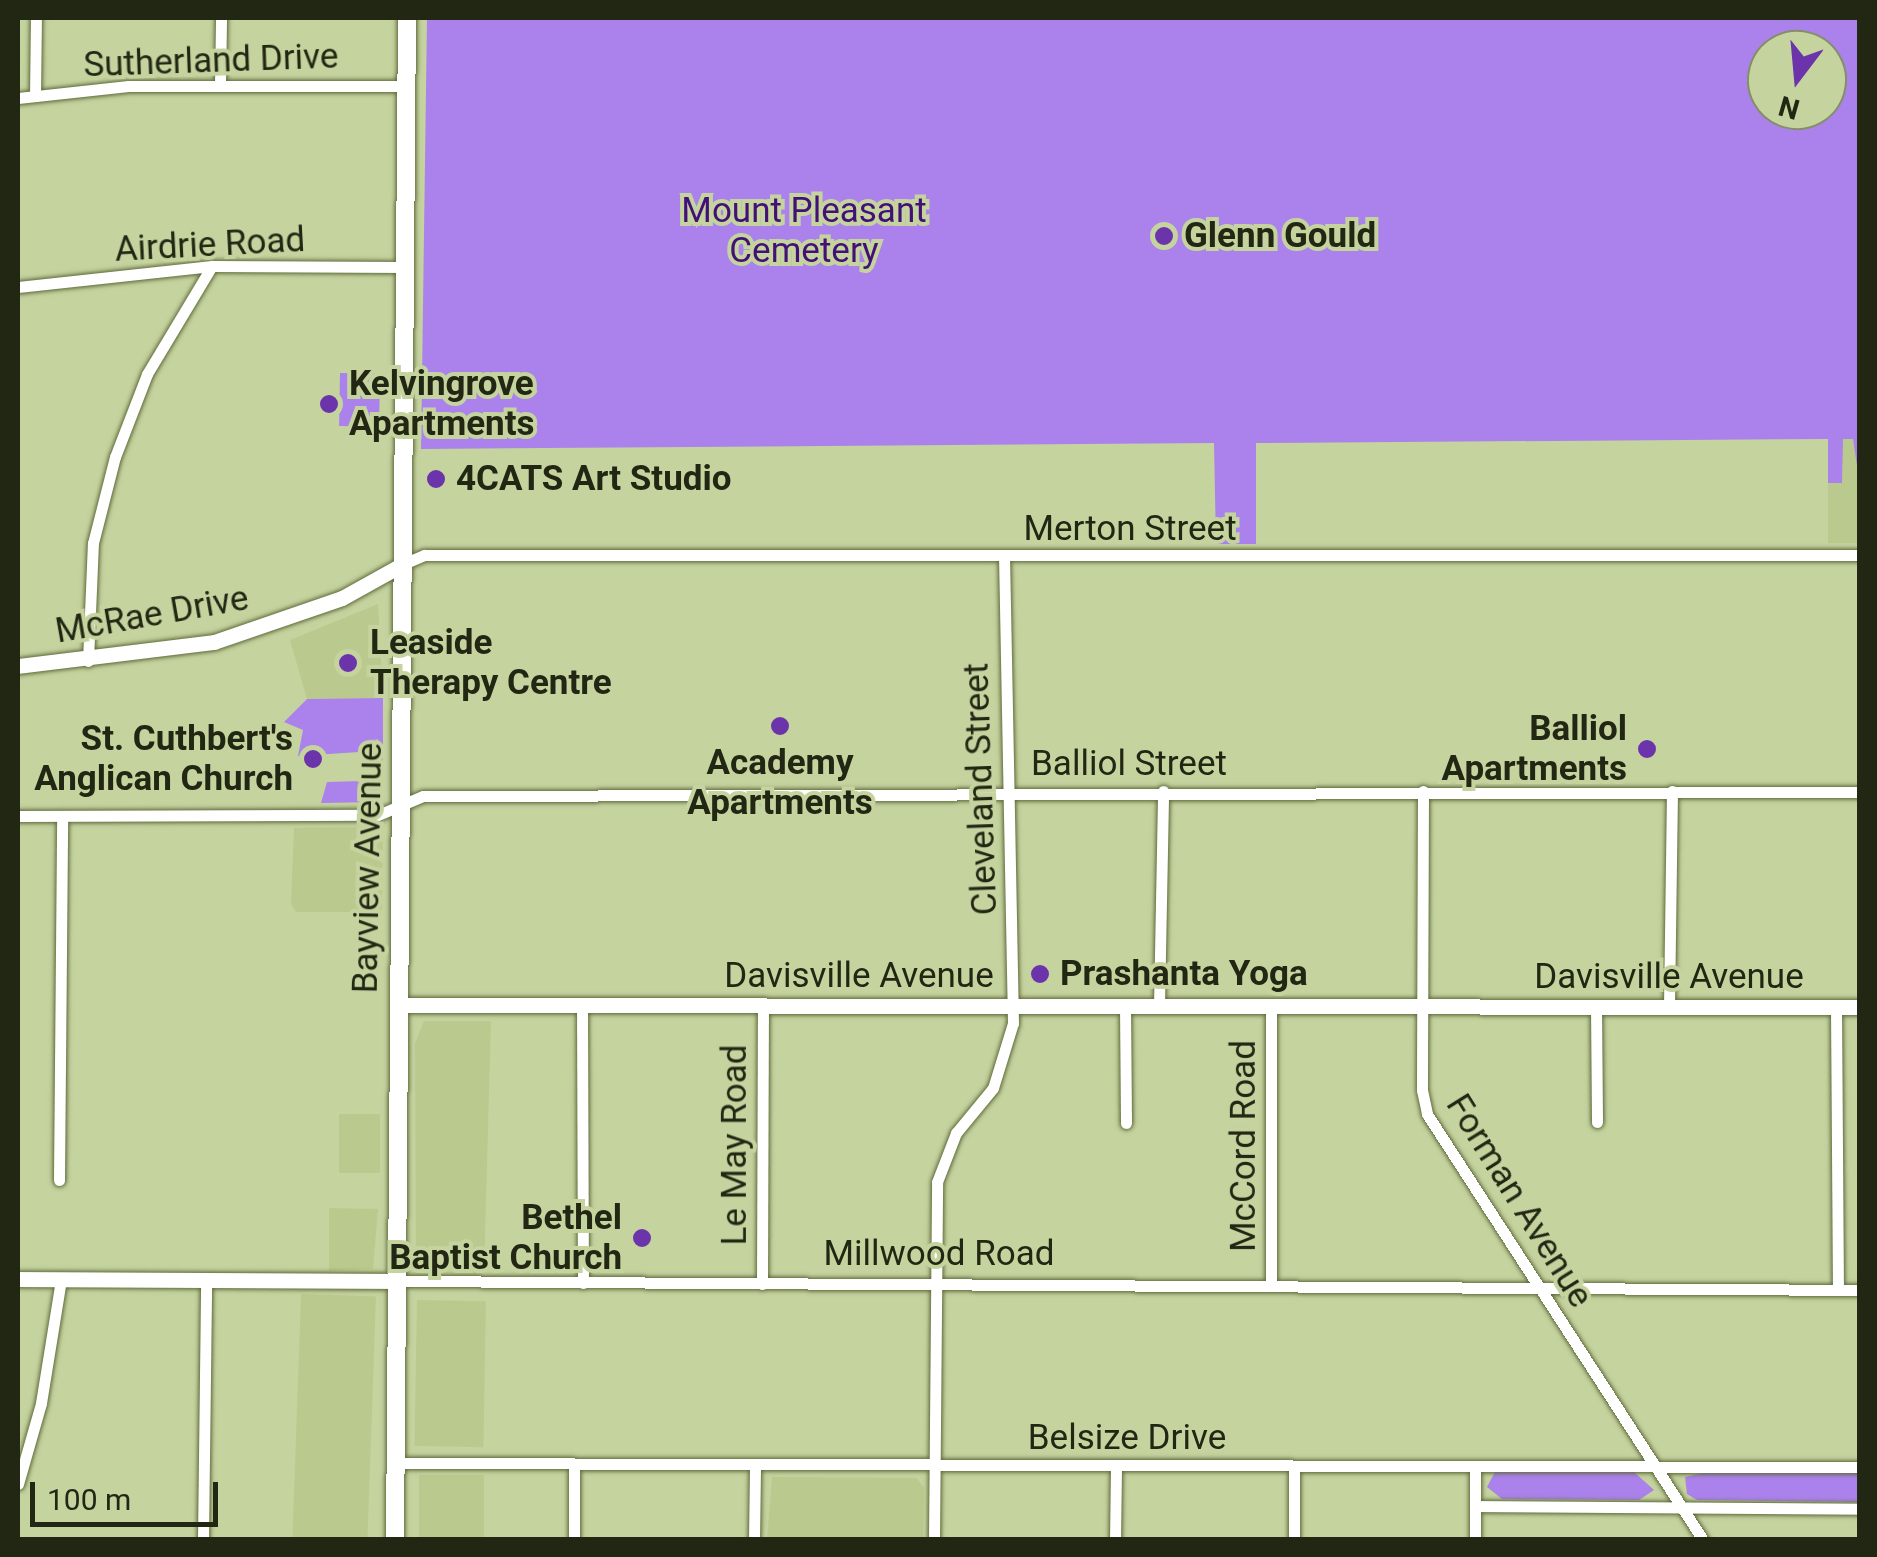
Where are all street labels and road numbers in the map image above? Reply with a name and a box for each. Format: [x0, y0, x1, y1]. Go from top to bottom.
street label: Sutherland Drive [83, 36, 339, 86]
street label: Airdrie Road [114, 219, 306, 271]
street label: Merton Street [1023, 508, 1237, 550]
street label: McRae Drive [52, 577, 252, 653]
street label: Cleveland Street [956, 662, 1006, 916]
street label: Bayview Avenue [345, 742, 391, 994]
street label: Balliol Street [1031, 743, 1227, 785]
street label: Davisville Avenue [724, 955, 994, 997]
street label: Davisville Avenue [1534, 956, 1804, 998]
street label: McCord Road [1223, 1040, 1265, 1252]
street label: Le May Road [714, 1045, 756, 1245]
street label: Forman Avenue [1437, 1087, 1601, 1315]
street label: Millwood Road [823, 1233, 1055, 1275]
street label: Belsize Drive [1028, 1417, 1226, 1459]

